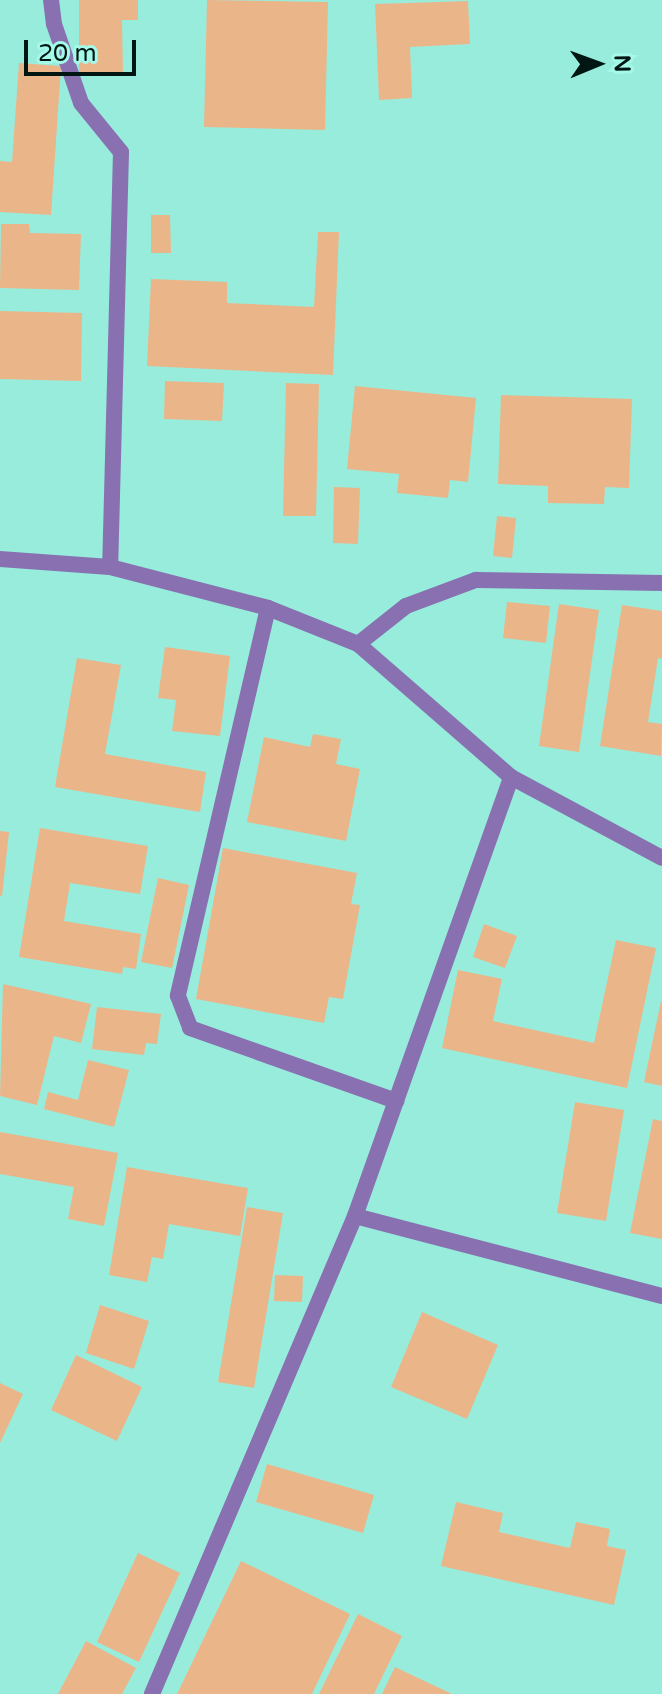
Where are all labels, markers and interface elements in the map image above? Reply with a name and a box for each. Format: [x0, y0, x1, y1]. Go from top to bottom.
scale bar [28, 24, 140, 74]
north arrow [558, 24, 638, 104]
text: 20 m [38, 39, 96, 68]
text: N [609, 55, 635, 73]

